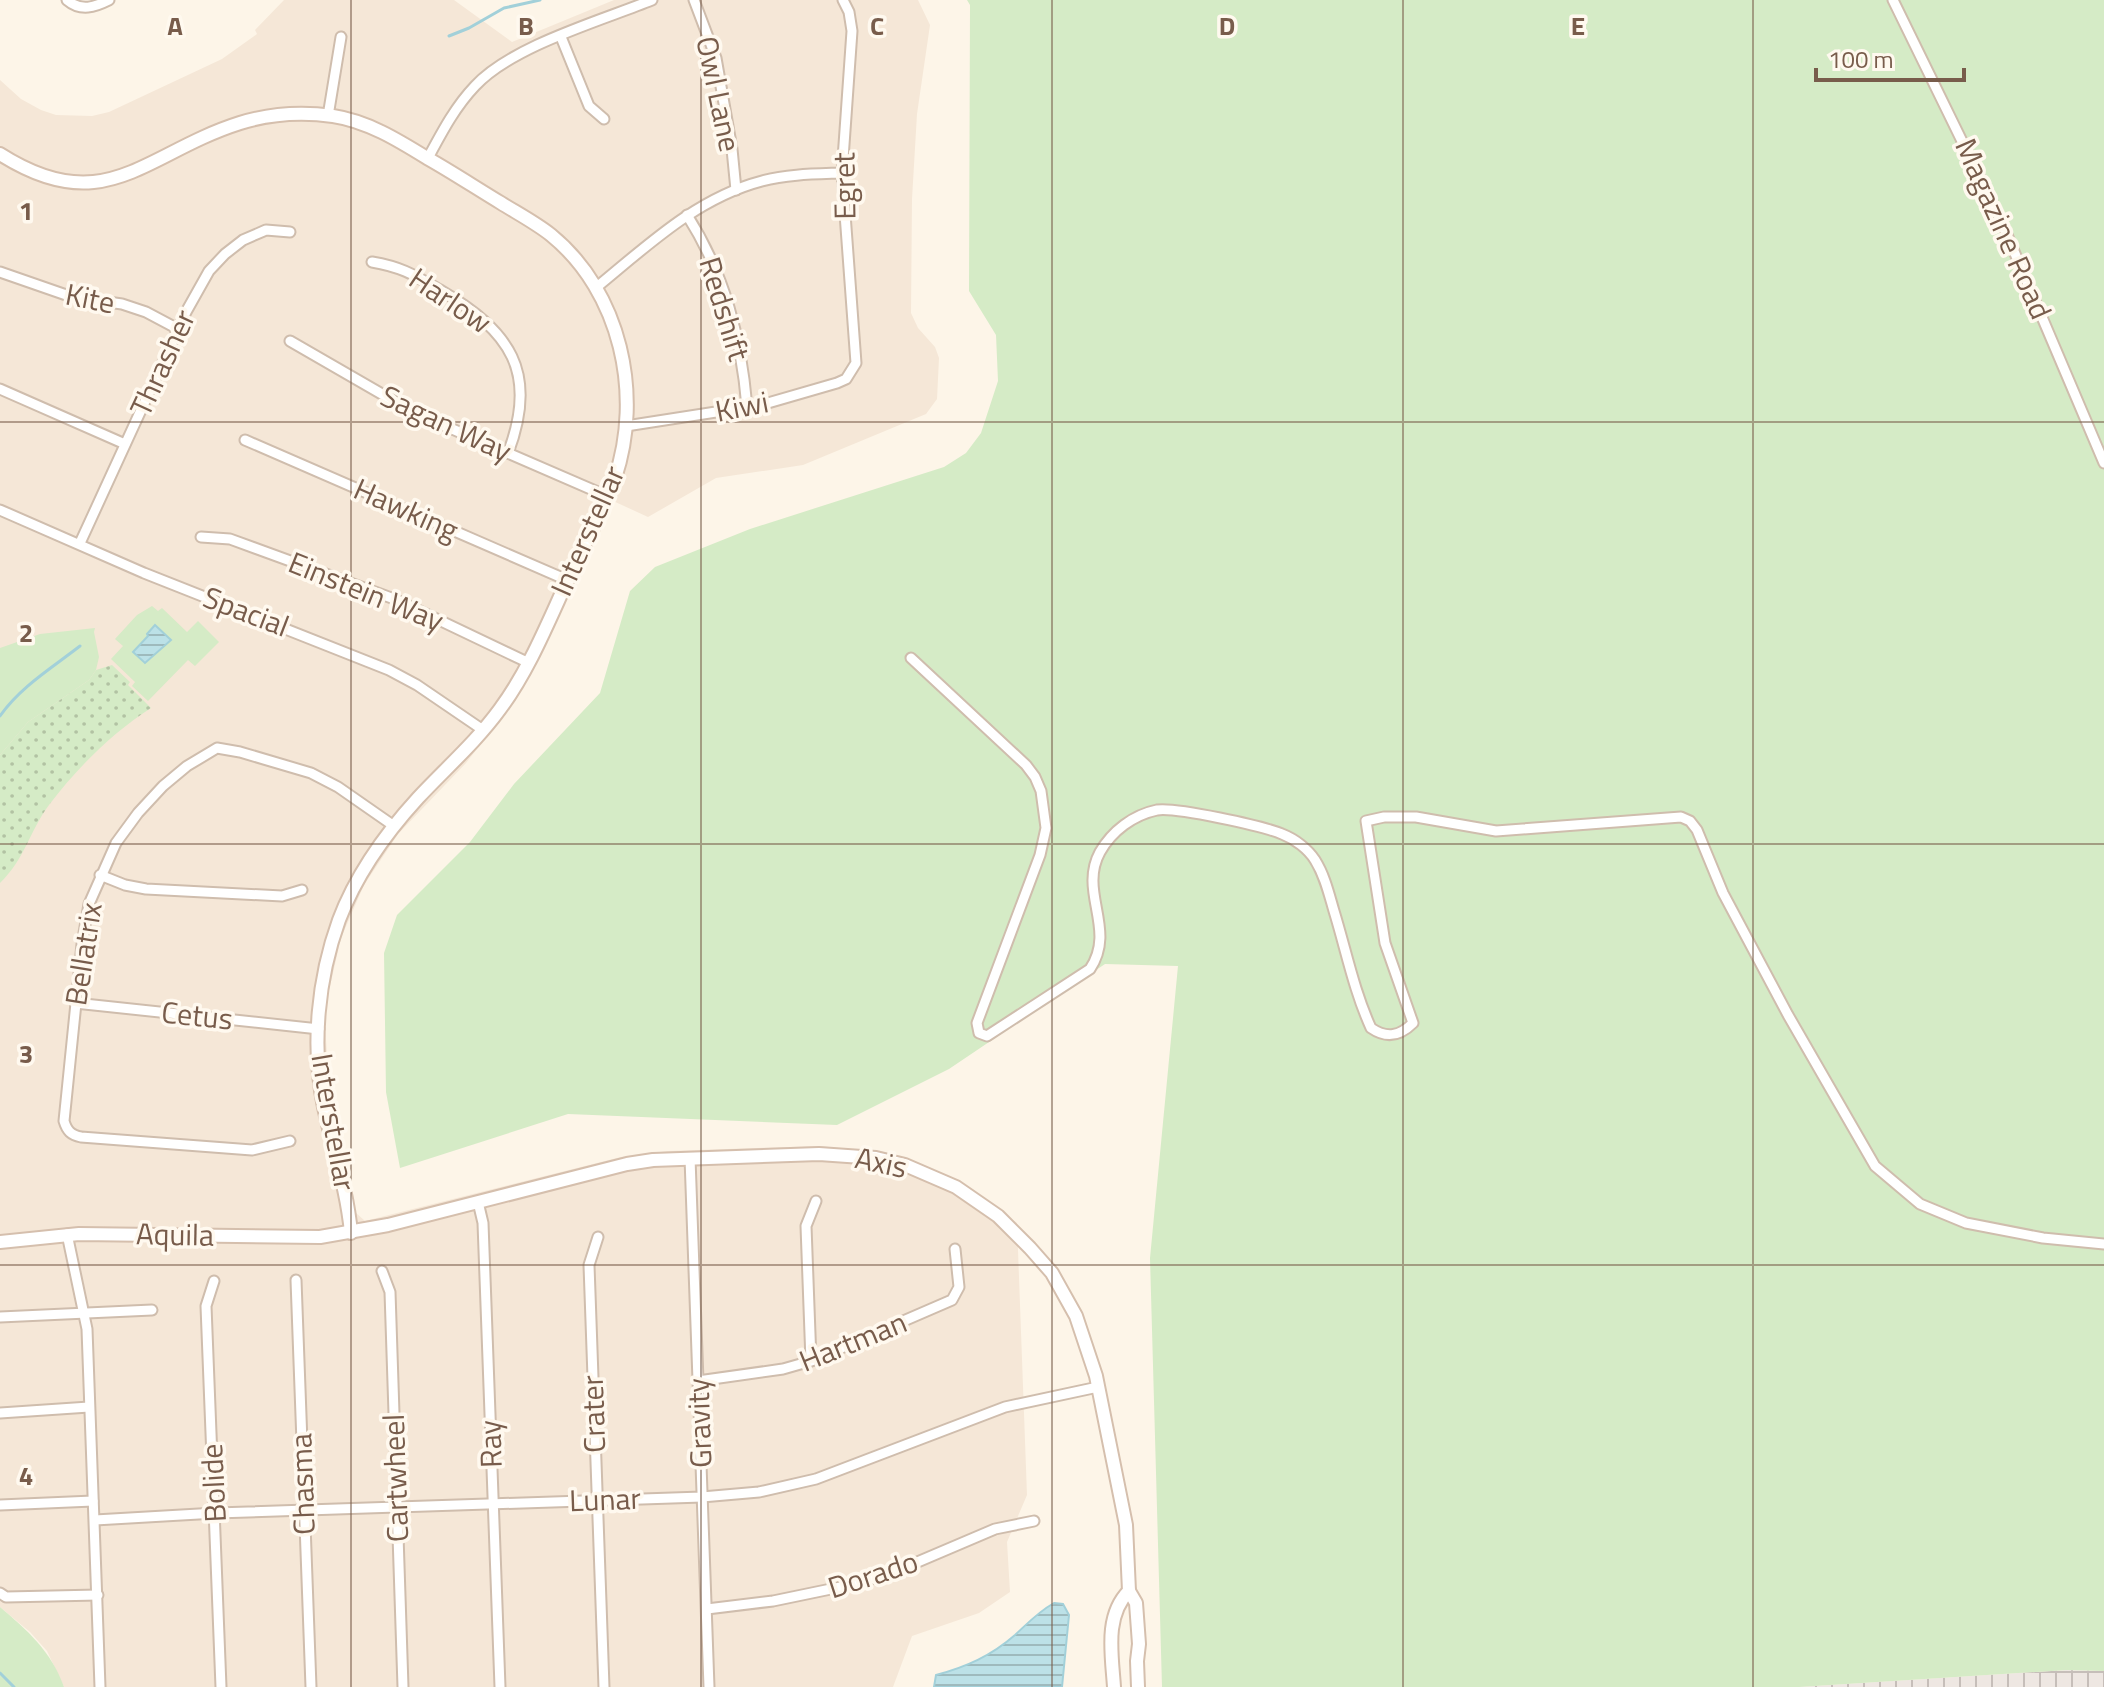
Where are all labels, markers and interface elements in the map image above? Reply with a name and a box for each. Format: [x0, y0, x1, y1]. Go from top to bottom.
text: A [167, 6, 183, 45]
text: B [518, 6, 534, 45]
text: C [870, 6, 884, 45]
text: D [1219, 6, 1235, 45]
text: E [1571, 6, 1585, 45]
street label: Owl Lane [684, 32, 754, 156]
scale bar [1816, 32, 1964, 82]
text: 100 m [1828, 41, 1894, 77]
street label: Magazine Road [1944, 131, 2064, 326]
street label: Egret [820, 152, 868, 220]
text: 1 [19, 191, 33, 230]
street label: Redshift [687, 251, 763, 367]
street label: Harlow [400, 256, 501, 345]
street label: Kite [62, 271, 119, 325]
street label: Thrasher [117, 302, 207, 423]
street label: Sagan Way [373, 373, 520, 474]
street label: Kiwi [711, 378, 772, 434]
street label: Interstellar [538, 458, 636, 603]
street label: Hawking [347, 466, 466, 553]
street label: Einstein Way [282, 539, 451, 643]
street label: Spacial [197, 574, 296, 648]
text: 2 [19, 613, 33, 652]
street label: Bellatrix [52, 899, 114, 1009]
street label: Cetus [159, 988, 235, 1042]
text: 3 [19, 1034, 33, 1073]
street label: Interstellar [299, 1050, 369, 1194]
street label: Axis [851, 1134, 911, 1190]
street label: Aquila [136, 1210, 214, 1258]
street label: Hartman [792, 1299, 913, 1383]
street label: Crater [569, 1374, 617, 1454]
street label: Gravity [674, 1377, 724, 1469]
street label: Cartwheel [370, 1413, 420, 1543]
street label: Ray [466, 1419, 514, 1469]
street label: Chasma [277, 1432, 327, 1536]
street label: Bolide [188, 1442, 238, 1524]
text: 4 [19, 1456, 33, 1495]
street label: Lunar [568, 1475, 642, 1523]
street label: Dorado [822, 1538, 924, 1610]

